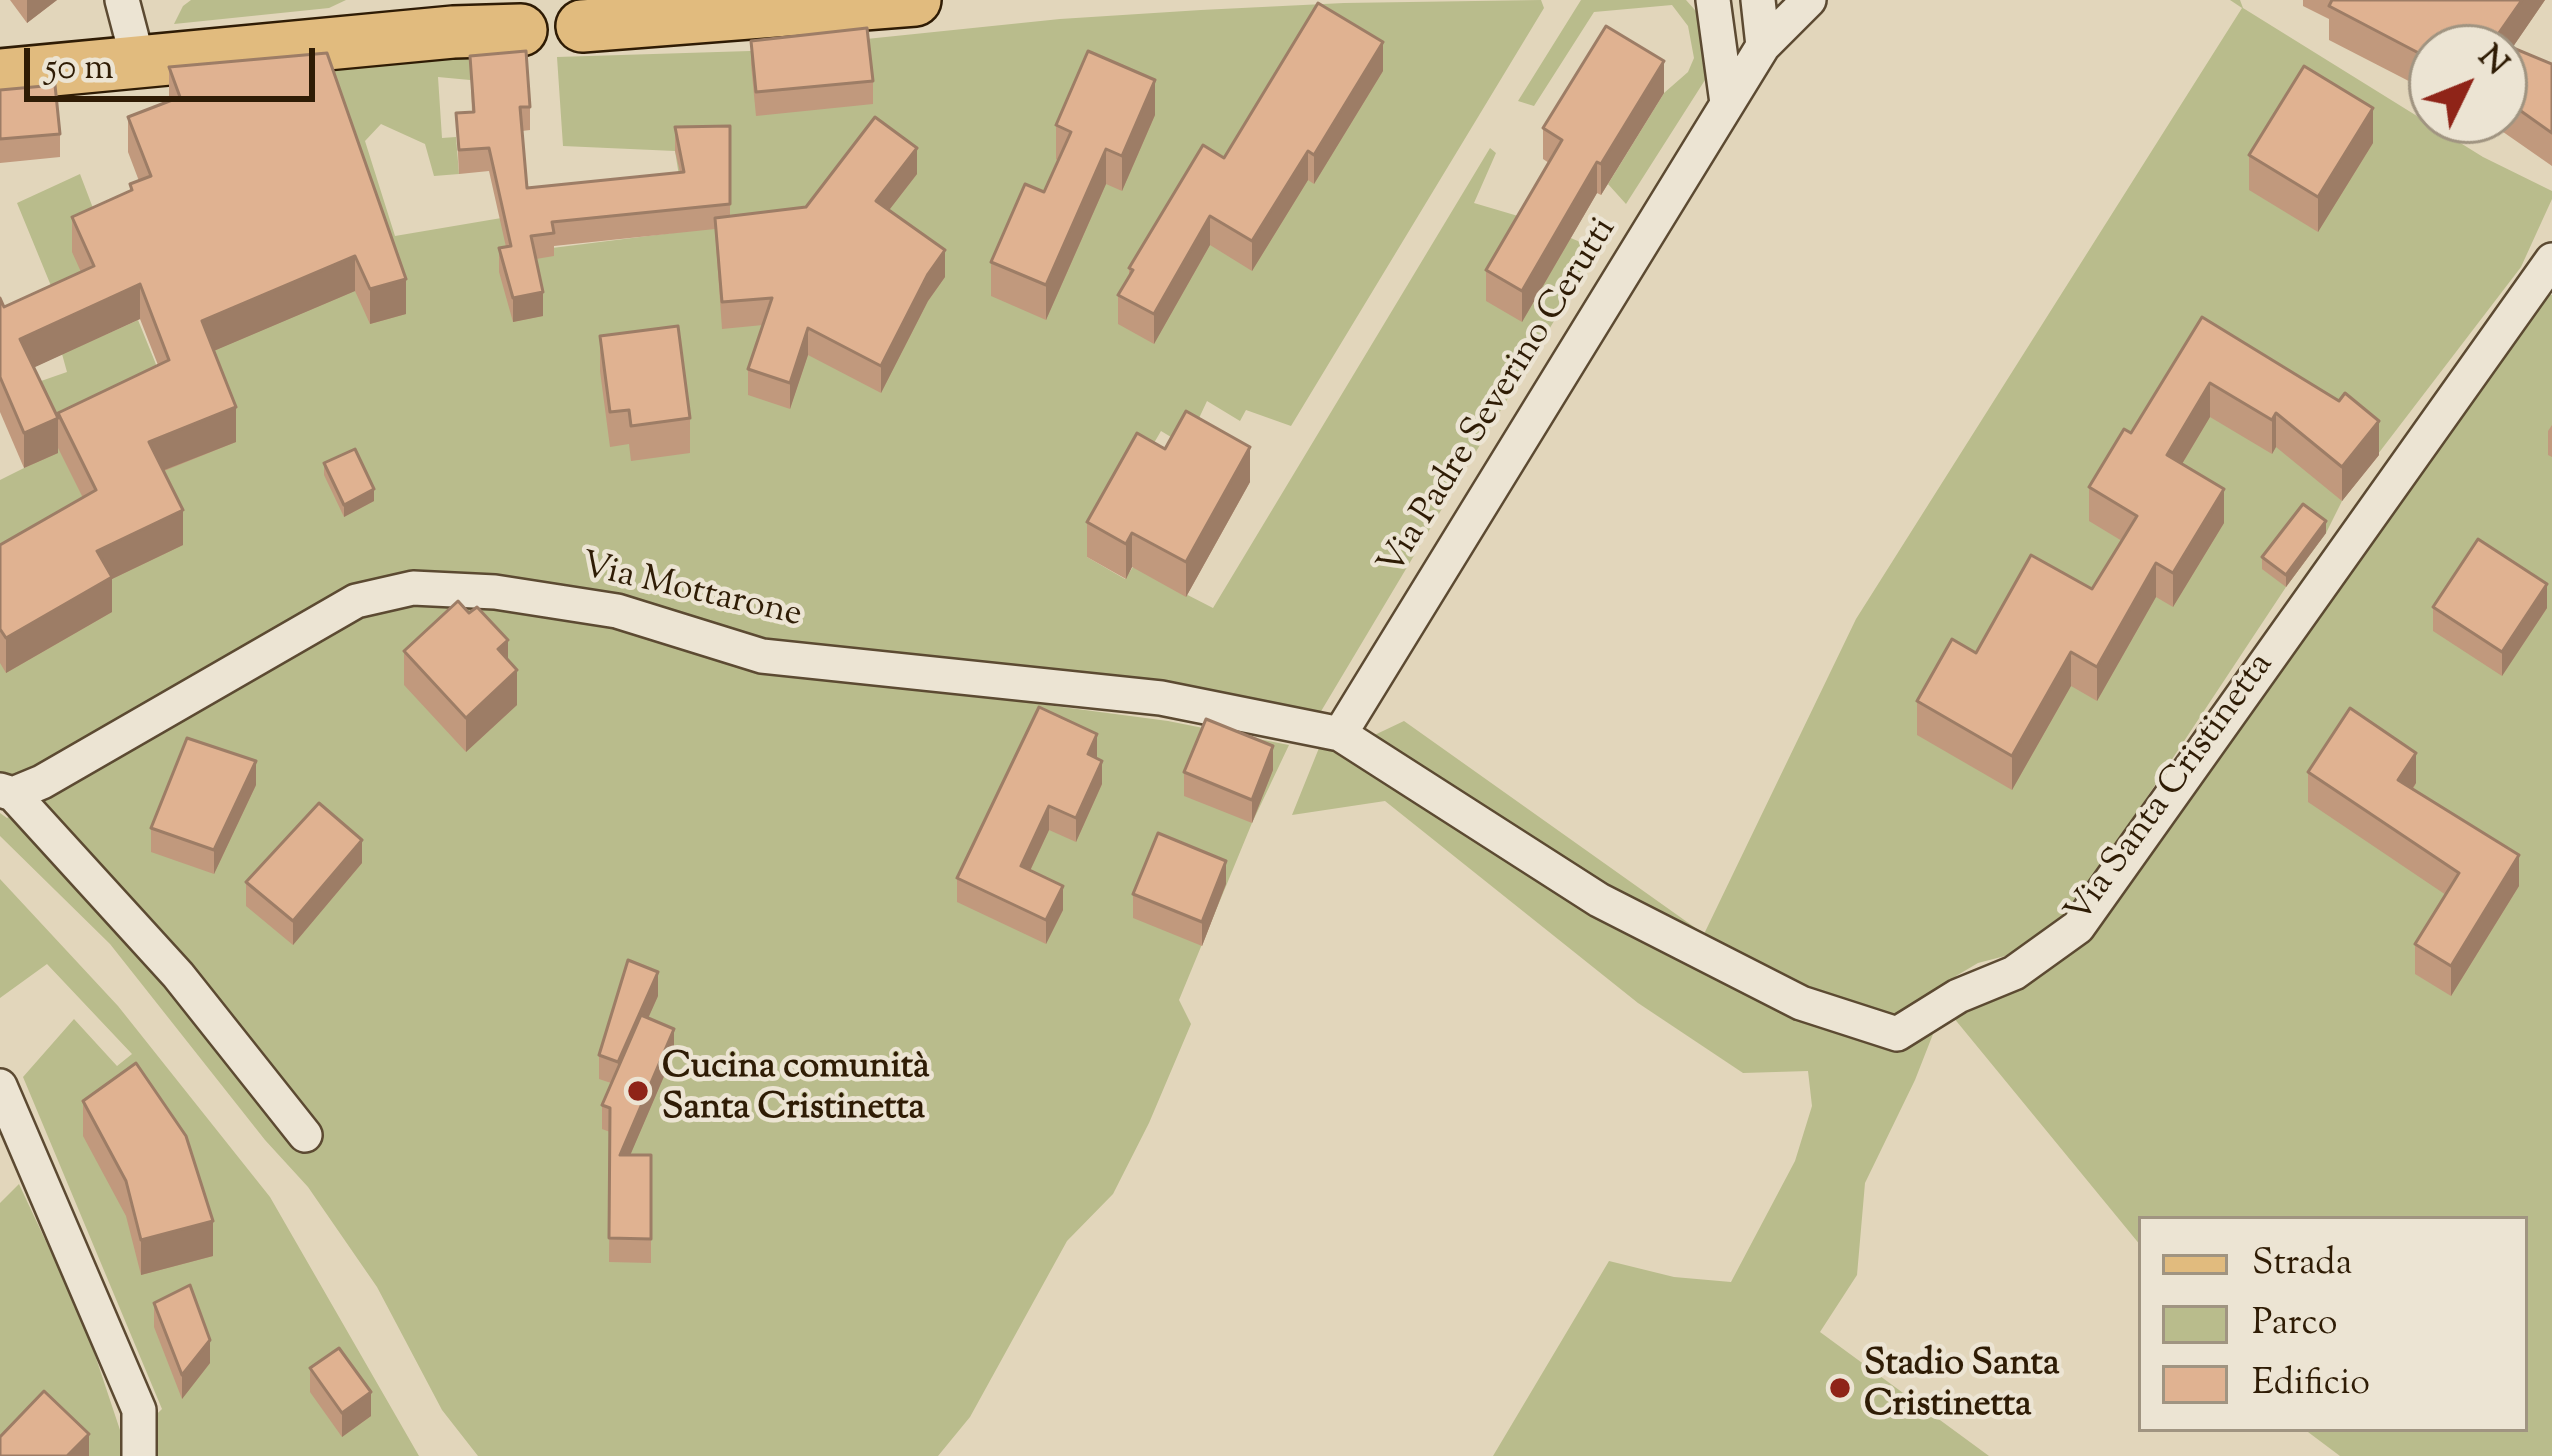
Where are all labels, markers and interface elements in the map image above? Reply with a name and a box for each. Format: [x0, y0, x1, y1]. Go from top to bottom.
scale bar [30, 24, 321, 98]
north arrow [2408, 24, 2528, 144]
text: N [2466, 35, 2519, 87]
text: 50 m [45, 43, 114, 95]
street label: Via Padre Severino Cerutti [1372, 211, 1628, 585]
street label: Via Mottarone [576, 547, 806, 639]
street label: Via Santa Cristinetta [2059, 646, 2285, 934]
place label: Cucina comunità Santa Cristinetta [662, 1048, 930, 1133]
marker: Cucina comunità Santa Cristinetta [625, 1078, 651, 1104]
legend [2138, 1216, 2528, 1432]
text: Strada [2252, 1238, 2352, 1290]
text: Parco [2252, 1298, 2337, 1350]
place label: Stadio Santa Cristinetta [1864, 1345, 2059, 1430]
text: Edificio [2252, 1358, 2370, 1410]
marker: Stadio Santa Cristinetta [1827, 1375, 1853, 1401]

